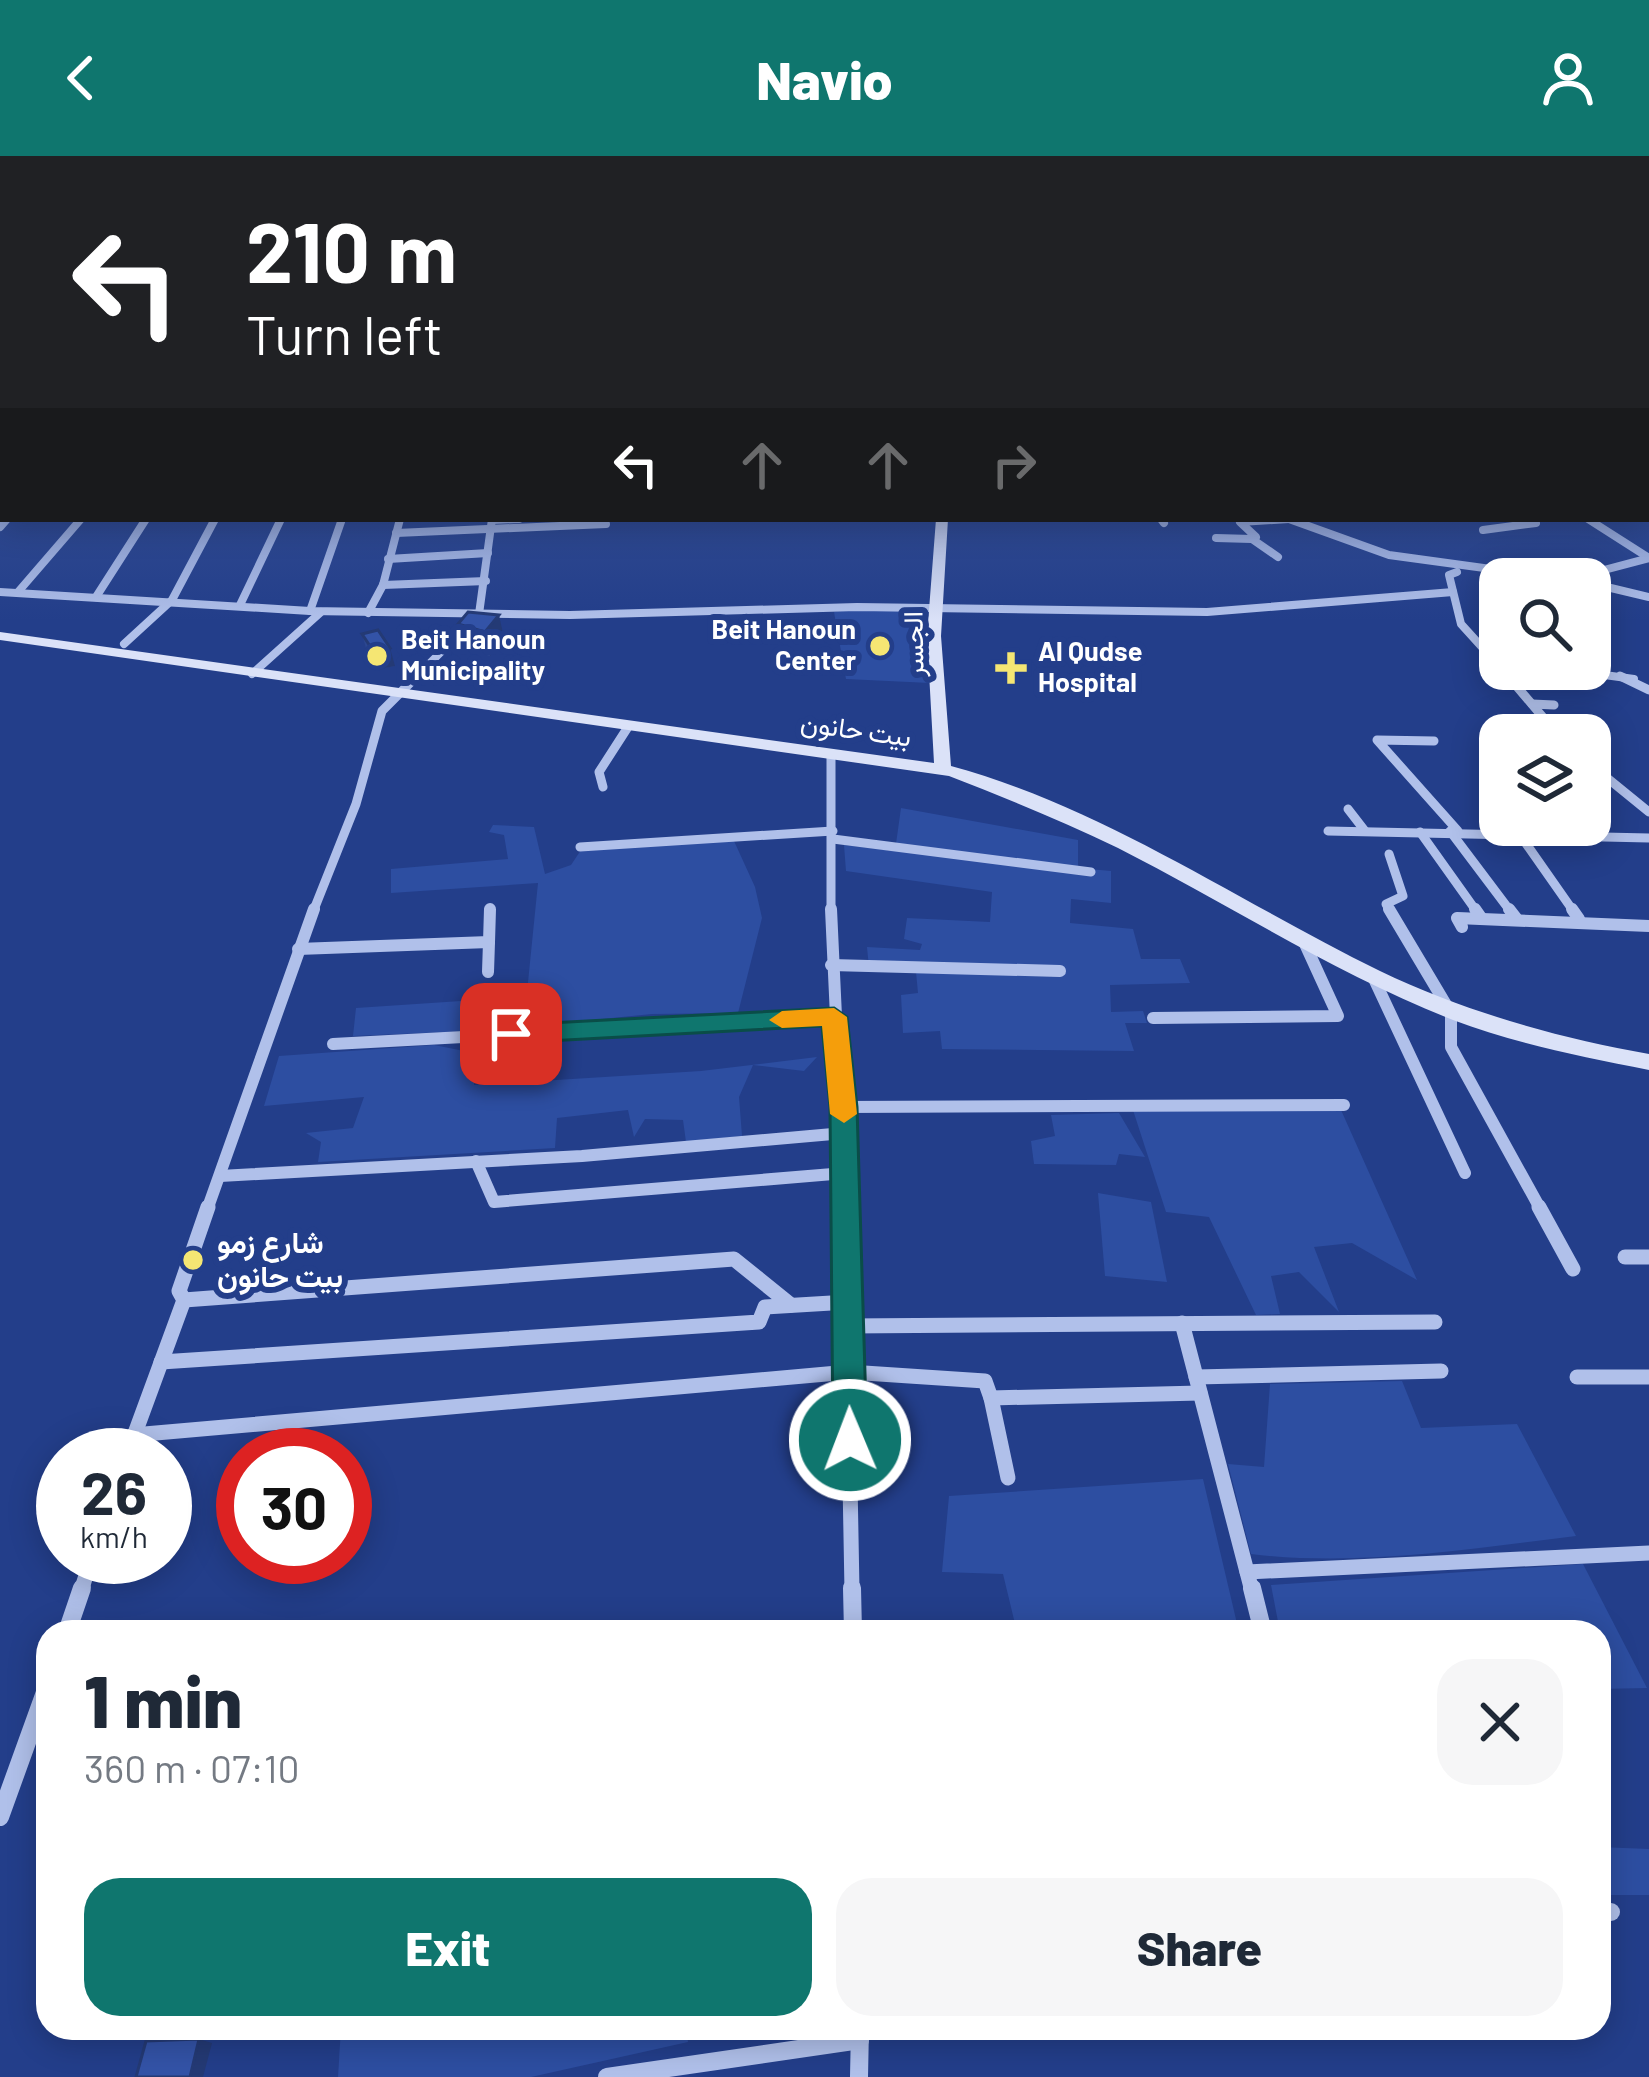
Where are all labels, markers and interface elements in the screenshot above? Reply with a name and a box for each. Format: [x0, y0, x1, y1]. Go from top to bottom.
icon: back [48, 45, 114, 111]
icon: person [1535, 45, 1601, 111]
text: Navio [756, 46, 893, 111]
text: 210 m [246, 199, 457, 300]
icon: left [48, 204, 204, 360]
text: Turn left [246, 301, 443, 366]
icon: left [603, 432, 669, 498]
icon: ahead [729, 432, 795, 498]
icon: ahead [855, 432, 921, 498]
icon: right [981, 432, 1047, 498]
map controls [1479, 558, 1611, 846]
button: search [1479, 558, 1611, 690]
street label: الجسر [895, 611, 932, 678]
place label: Beit Hanoun Center [712, 612, 857, 675]
place label: Beit Hanoun Municipality [401, 622, 545, 685]
marker: Beit Hanoun Center [867, 633, 893, 659]
place label: Al Qudse Hospital [1038, 634, 1142, 697]
marker: Beit Hanoun Municipality [364, 643, 390, 669]
marker: Al Qudse Hospital [995, 652, 1027, 684]
street label: بيت حانون [798, 704, 914, 755]
button: layers [1479, 714, 1611, 846]
pin [460, 983, 562, 1085]
icon: arrive [478, 1001, 544, 1067]
place label: شارع زمو بيت حانون [217, 1223, 343, 1295]
marker: شارع زمو بيت حانون [180, 1247, 206, 1273]
position arrow [787, 1377, 913, 1503]
speed limit sign: 30 [216, 1428, 372, 1584]
text: 26 [81, 1455, 147, 1527]
text: km/h [80, 1518, 148, 1554]
text: 1 min [84, 1656, 242, 1742]
button: close [1437, 1659, 1563, 1785]
text: 360 m · 07:10 [84, 1744, 299, 1791]
button: Exit [84, 1878, 812, 2016]
button: Share [836, 1878, 1563, 2016]

